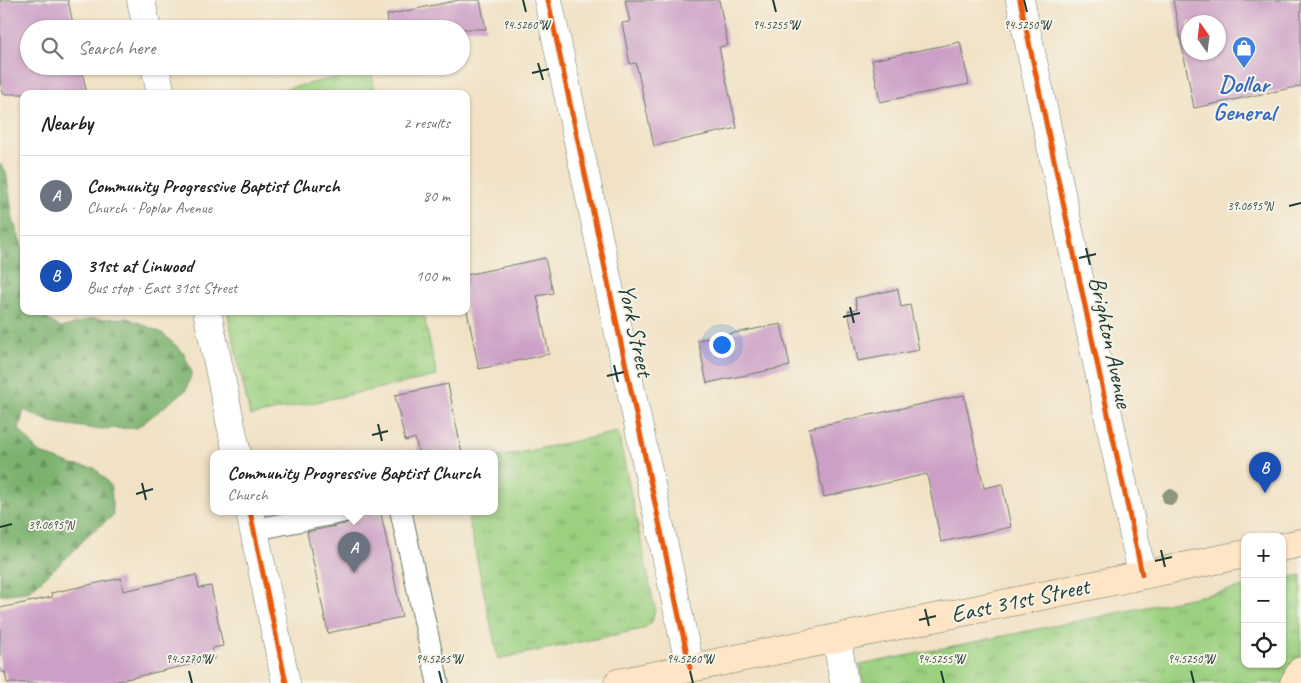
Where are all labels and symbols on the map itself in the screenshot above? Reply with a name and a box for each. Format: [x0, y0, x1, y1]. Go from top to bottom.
north arrow [1181, 15, 1226, 60]
text: 94.5260°W [503, 17, 552, 33]
text: 94.5255°W [753, 17, 802, 33]
text: 94.5250°W [1004, 17, 1053, 33]
shop icon: Dollar General [1231, 35, 1257, 69]
place label: Dollar General [1213, 69, 1280, 127]
text: 39.0695°N [1227, 198, 1274, 214]
street label: Brighton Avenue [1082, 274, 1140, 412]
street label: York Street [612, 281, 661, 381]
your location [709, 332, 735, 358]
pin: B [1249, 452, 1281, 493]
text: 39.0695°N [28, 517, 75, 533]
pin: A [338, 532, 370, 573]
street label: East 31st Street [948, 570, 1094, 629]
text: 94.5270°W [166, 651, 215, 667]
text: 94.5265°W [416, 651, 465, 667]
text: 94.5260°W [667, 651, 716, 667]
text: 94.5255°W [918, 651, 967, 667]
text: 94.5250°W [1168, 651, 1217, 667]

